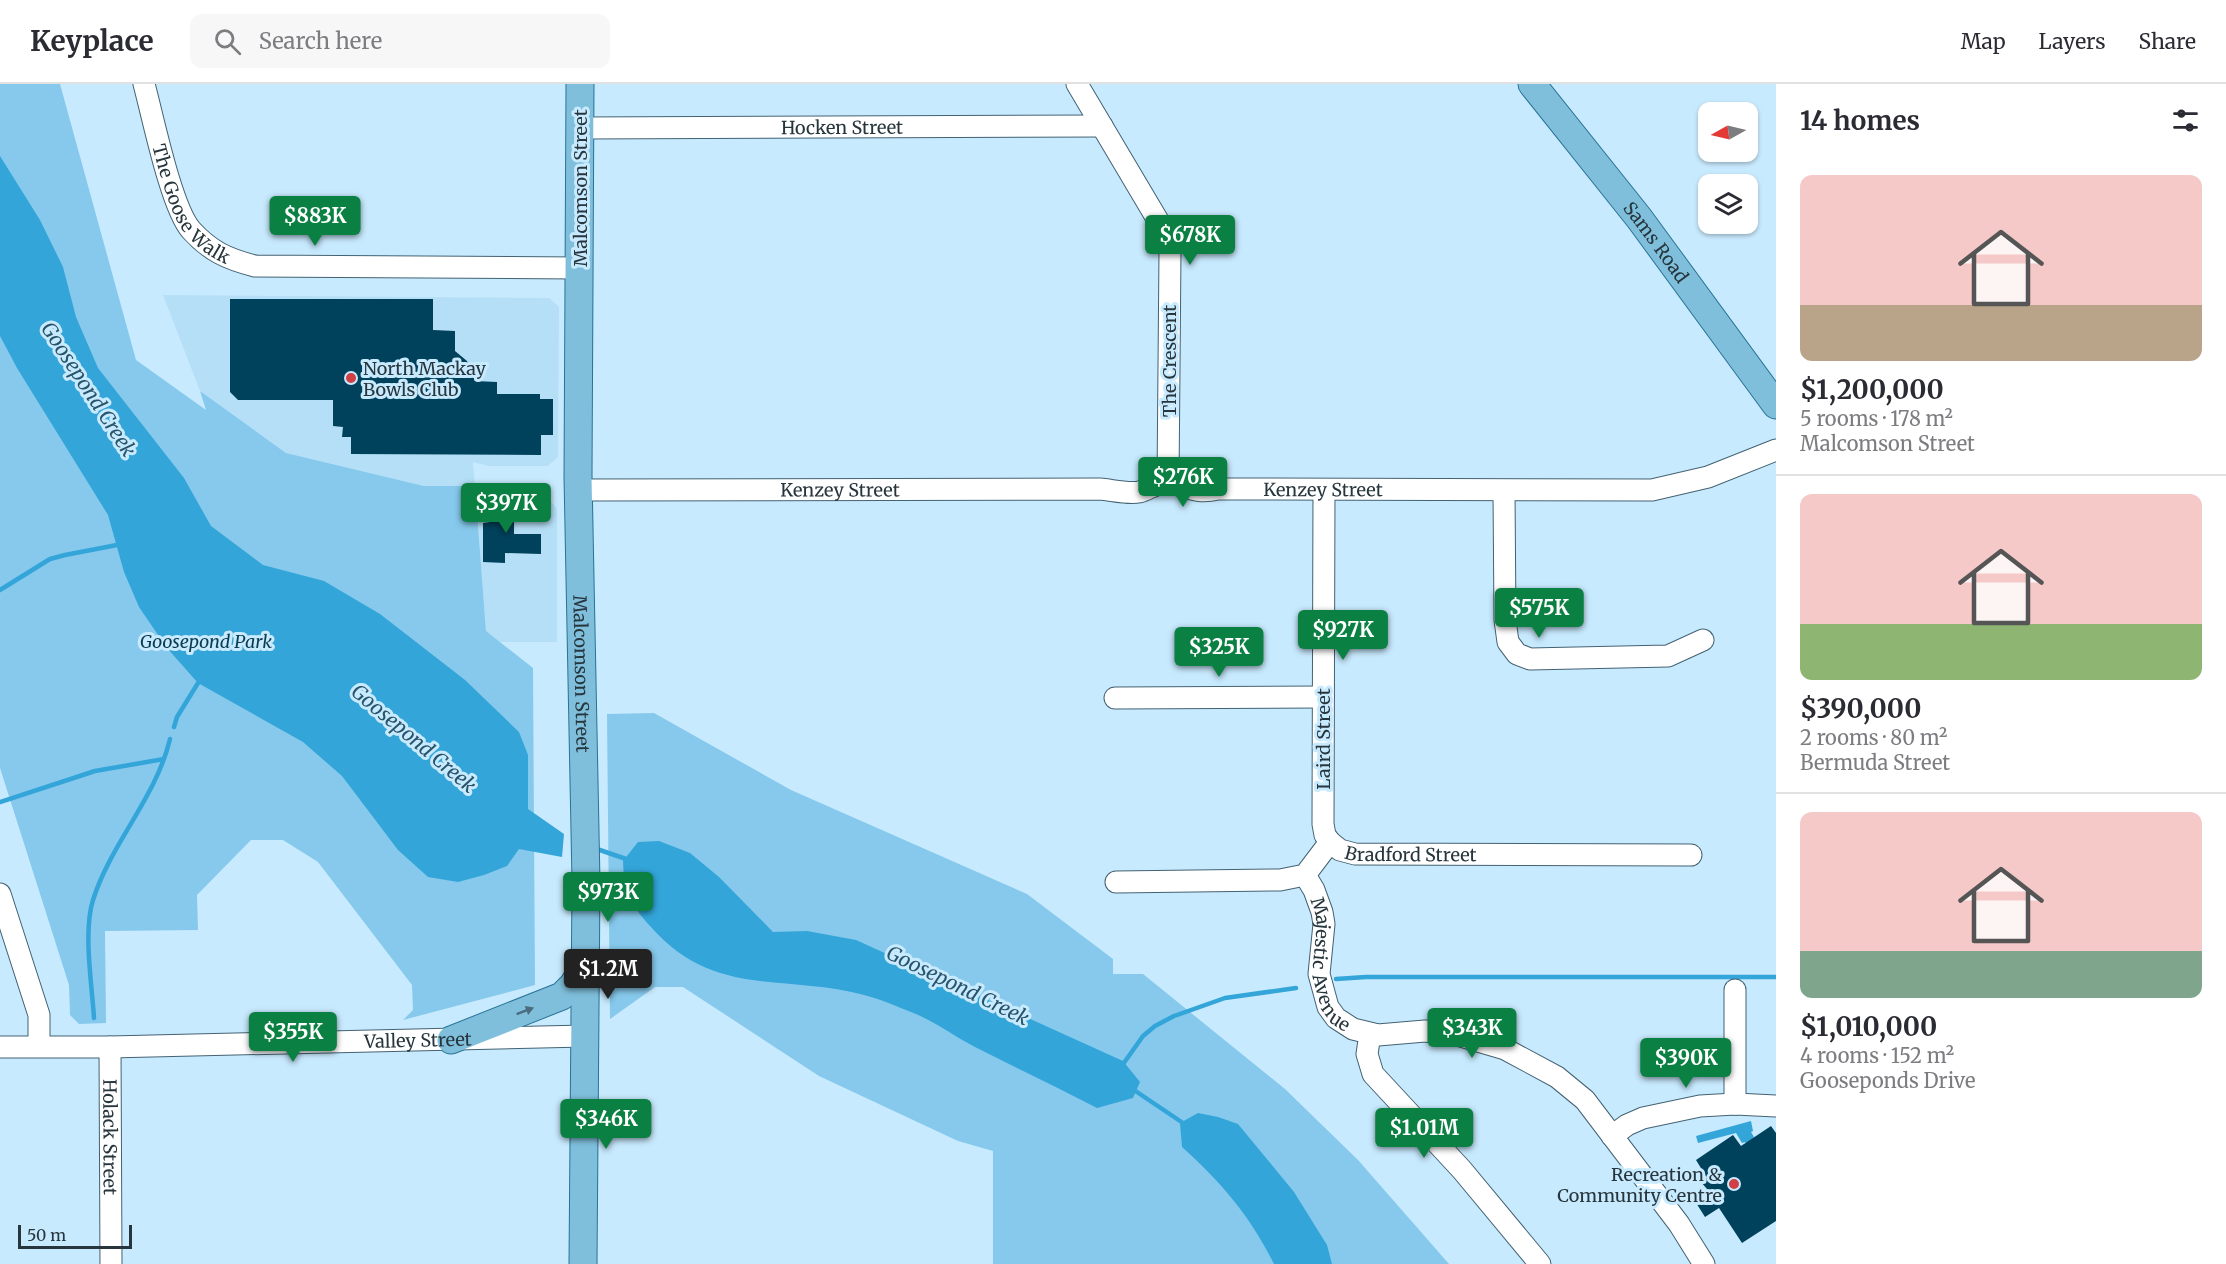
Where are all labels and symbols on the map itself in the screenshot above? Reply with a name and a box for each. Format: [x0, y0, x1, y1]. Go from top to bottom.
north arrow [1698, 102, 1758, 162]
street label: Malcomson Street [569, 109, 592, 267]
street label: Hocken Street [781, 115, 903, 139]
street label: The Goose Walk [148, 141, 235, 269]
pin: $883K [273, 196, 357, 247]
street label: Sams Road [1619, 197, 1694, 287]
pin: $678K [1148, 215, 1232, 266]
street label: The Crescent [1158, 305, 1181, 417]
water label: Goosepond Creek [36, 317, 142, 461]
place label: North Mackay Bowls Club [363, 357, 487, 401]
marker: North Mackay Bowls Club [344, 371, 358, 385]
pin: $276K [1141, 457, 1225, 508]
street label: Kenzey Street [780, 478, 900, 501]
street label: Kenzey Street [1263, 478, 1383, 501]
pin: $397K [464, 483, 548, 534]
pin: $575K [1497, 588, 1581, 639]
street label: Malcomson Street [569, 595, 595, 753]
pin: $927K [1301, 610, 1385, 661]
pin: $325K [1177, 627, 1261, 678]
park label: Goosepond Park [140, 630, 272, 653]
water label: Goosepond Creek [346, 678, 482, 798]
street label: Laird Street [1312, 688, 1335, 790]
street label: Bradford Street [1342, 840, 1477, 866]
pin: $973K [566, 872, 650, 923]
street label: Majestic Avenue [1306, 894, 1355, 1036]
water label: Goosepond Creek [883, 940, 1033, 1030]
pin: $1.2M [566, 949, 650, 1000]
one-way arrow [516, 1006, 534, 1015]
pin: $343K [1430, 1008, 1514, 1059]
pin: $355K [251, 1012, 335, 1063]
street label: Valley Street [363, 1027, 472, 1053]
pin: $390K [1644, 1038, 1728, 1089]
street label: Holack Street [99, 1079, 122, 1195]
pin: $346K [564, 1099, 648, 1150]
pin: $1.01M [1375, 1108, 1473, 1159]
place label: Recreation & Community Centre [1557, 1163, 1722, 1207]
marker: Recreation & Community Centre [1727, 1177, 1741, 1191]
scale bar [18, 1222, 132, 1250]

